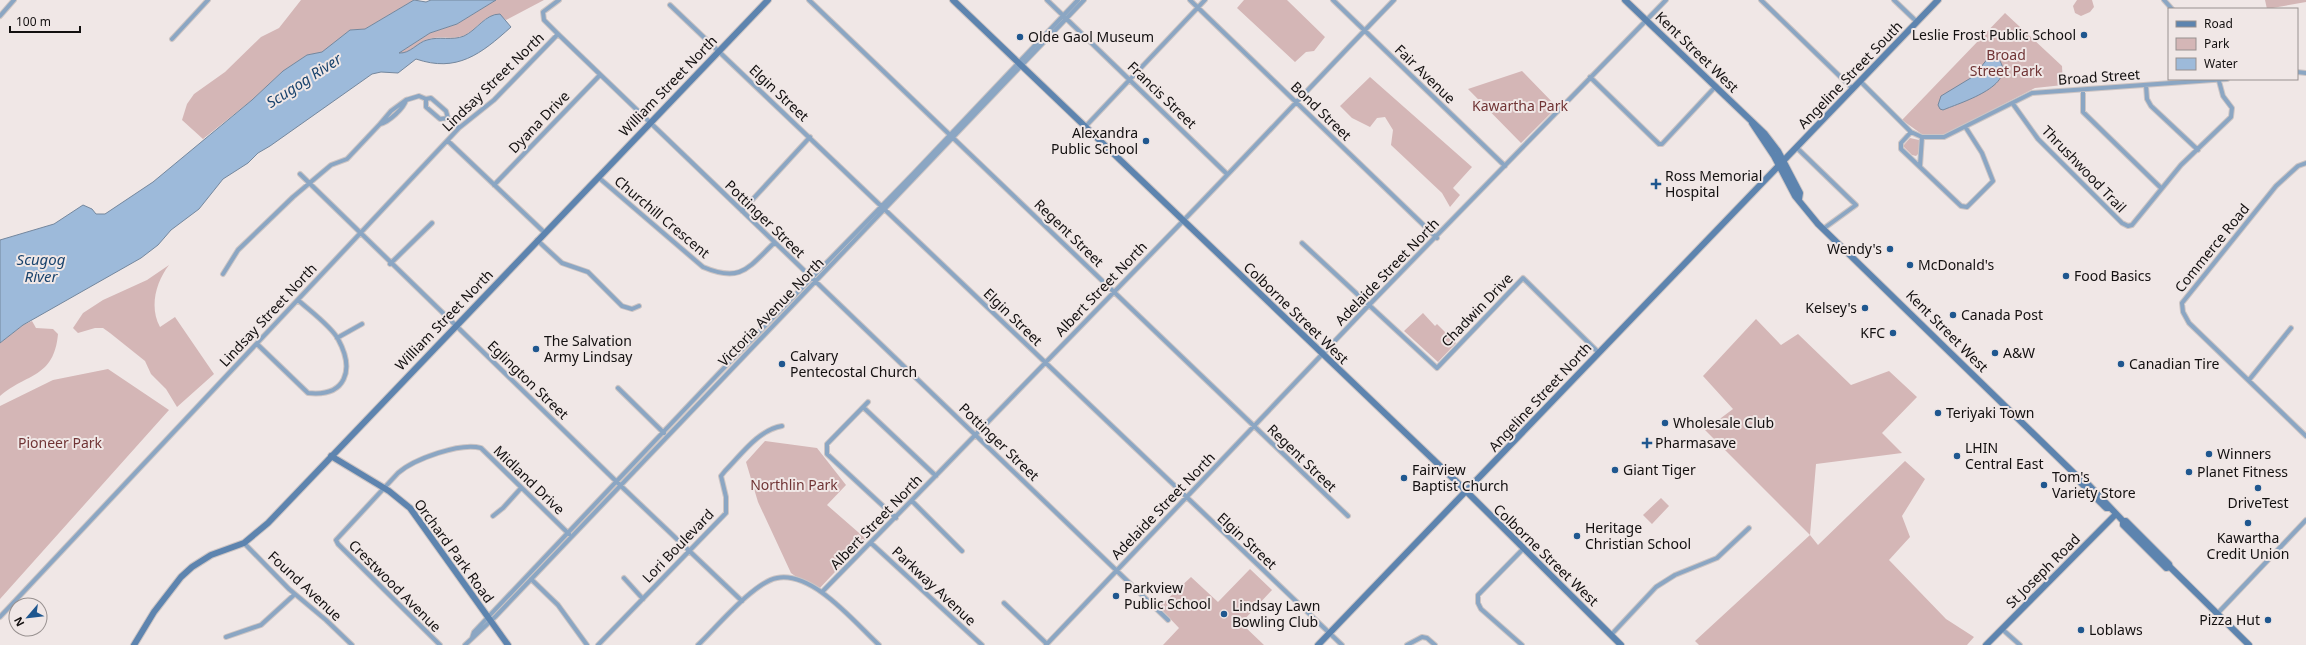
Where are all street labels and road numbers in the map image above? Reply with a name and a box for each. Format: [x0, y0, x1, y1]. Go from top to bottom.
street label: Kent Street West [1652, 7, 1743, 96]
street label: Angeline Street South [1793, 17, 1906, 133]
street label: Lindsay Street North [438, 28, 548, 135]
street label: William Street North [614, 31, 721, 140]
street label: Fair Avenue [1391, 40, 1460, 107]
street label: Francis Street [1124, 57, 1201, 132]
street label: Elgin Street [745, 60, 813, 125]
street label: Broad Street [2057, 64, 2141, 89]
street label: Bond Street [1287, 77, 1356, 144]
street label: Dyana Drive [504, 86, 573, 157]
street label: Thrushwood Trail [2038, 121, 2131, 216]
street label: Churchill Crescent [611, 171, 714, 262]
street label: Pottinger Street [721, 176, 809, 262]
street label: Regent Street [1031, 195, 1108, 271]
street label: Commerce Road [2170, 199, 2253, 296]
street label: Adelaide Street North [1330, 214, 1443, 329]
street label: Albert Street North [1050, 237, 1151, 340]
street label: Victoria Avenue North [714, 253, 828, 370]
street label: Colborne Street West [1240, 257, 1353, 368]
street label: Lindsay Street North [215, 259, 321, 370]
street label: William Street North [390, 265, 497, 374]
street label: Chadwin Drive [1437, 269, 1517, 351]
street label: Elgin Street [980, 284, 1047, 350]
street label: Kent Street West [1902, 285, 1993, 376]
street label: Eglington Street [484, 336, 573, 423]
street label: Angeline Street North [1484, 338, 1595, 455]
street label: Pottinger Street [955, 399, 1043, 485]
street label: Regent Street [1264, 420, 1341, 496]
street label: Midland Drive [490, 441, 569, 518]
street label: Adelaide Street North [1106, 448, 1219, 563]
street label: Albert Street North [825, 470, 926, 573]
street label: Orchard Park Road [410, 495, 499, 607]
street label: Colborne Street West [1490, 499, 1603, 610]
street label: Lori Boulevard [638, 505, 718, 587]
street label: Elgin Street [1213, 508, 1281, 573]
street label: St Joseph Road [2001, 529, 2084, 612]
street label: Crestwood Avenue [345, 535, 446, 636]
street label: Parkway Avenue [888, 542, 981, 630]
street label: Found Avenue [264, 546, 346, 625]

